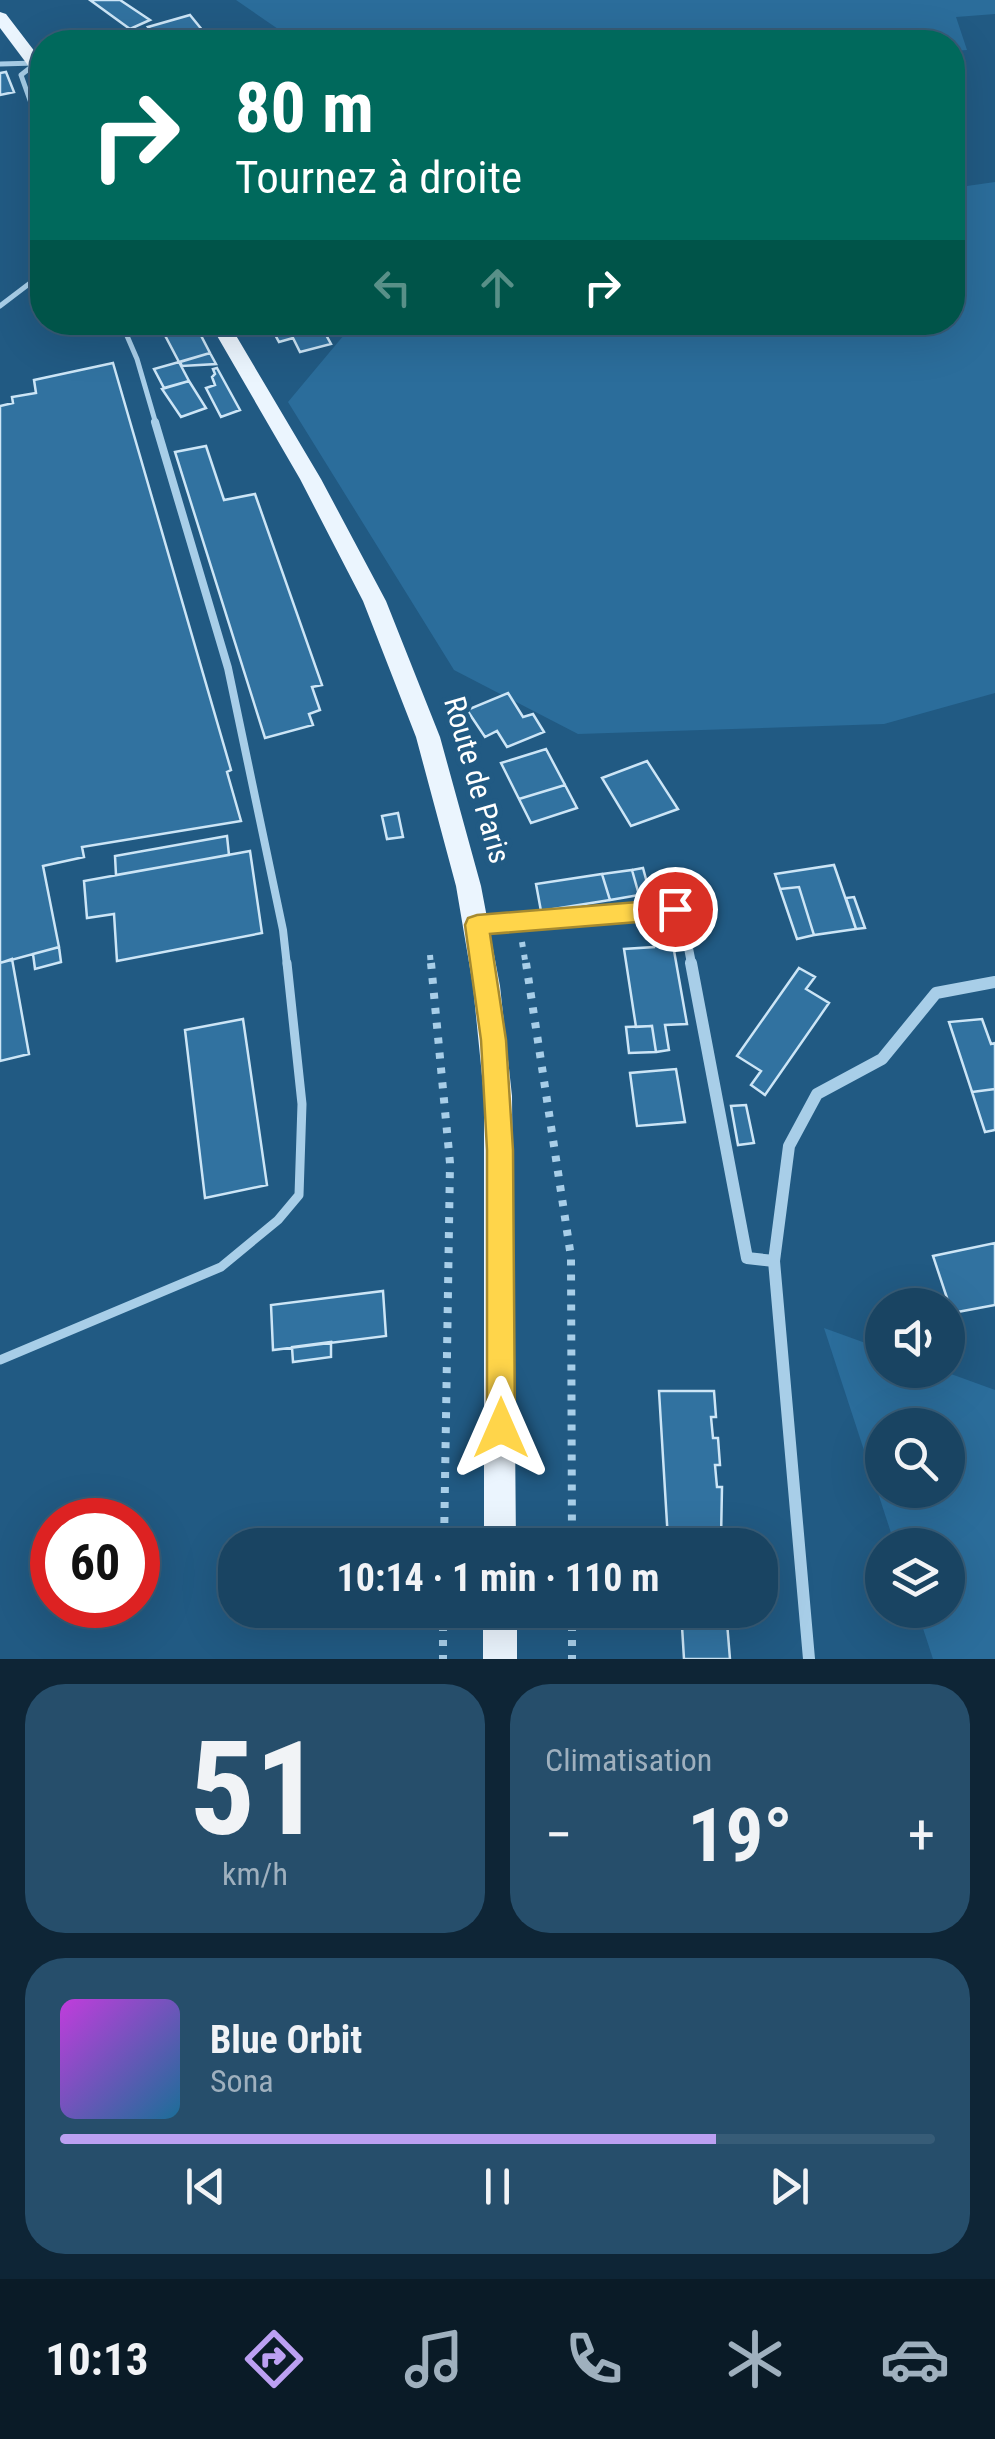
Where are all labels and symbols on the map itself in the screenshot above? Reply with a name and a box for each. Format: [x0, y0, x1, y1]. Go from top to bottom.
street label: Route de Paris [437, 693, 518, 867]
pin [633, 867, 718, 952]
position arrow [449, 1376, 553, 1480]
speed limit sign: 60 [30, 1498, 160, 1628]

